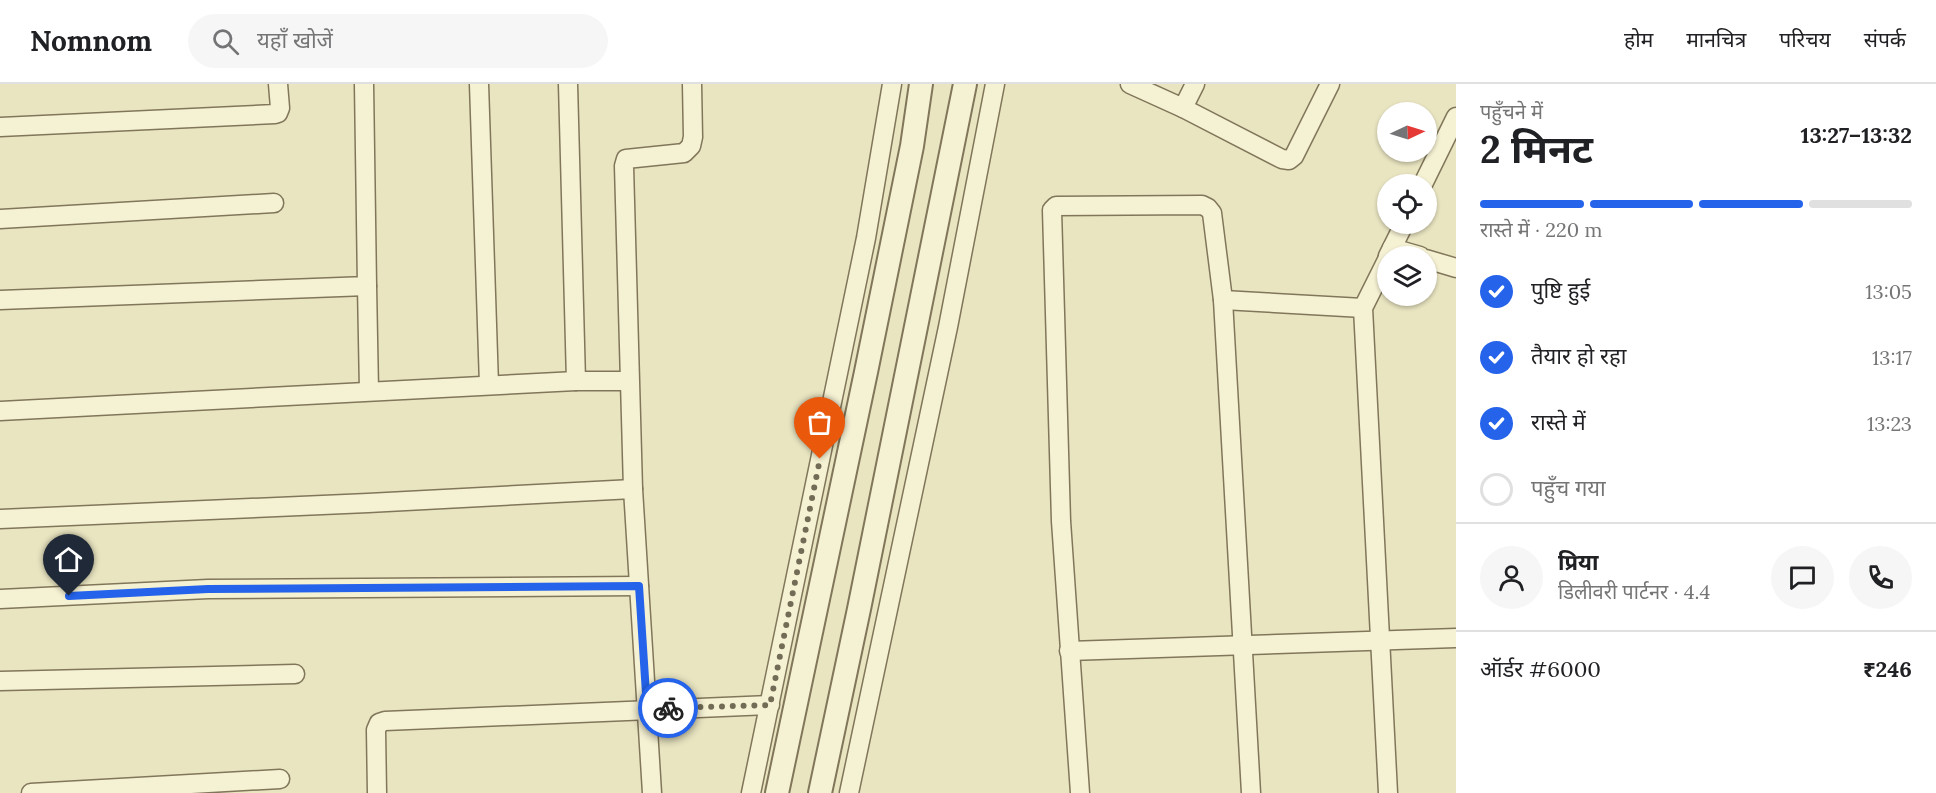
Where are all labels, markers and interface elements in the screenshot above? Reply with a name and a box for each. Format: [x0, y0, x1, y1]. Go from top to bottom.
search box [188, 14, 608, 68]
text: Nomnom [30, 23, 152, 59]
icon: search [209, 25, 242, 58]
text: यहाँ खोजें [257, 26, 333, 54]
text: होम [1624, 26, 1653, 53]
text: मानचित्र [1686, 26, 1746, 53]
text: परिचय [1779, 26, 1831, 53]
text: संपर्क [1864, 26, 1906, 53]
text: पहुँचने में [1480, 99, 1543, 124]
north arrow [1377, 102, 1437, 162]
map controls [1377, 102, 1437, 306]
text: 13:27–13:32 [1800, 121, 1912, 149]
text: 2 मिनट [1480, 124, 1593, 174]
button: locate [1377, 174, 1437, 234]
text: रास्ते में · 220 m [1480, 217, 1602, 242]
button: layers [1377, 246, 1437, 306]
icon: check [1480, 275, 1513, 308]
text: पुष्टि हुई [1531, 276, 1590, 304]
text: 13:05 [1865, 279, 1912, 304]
icon: check [1480, 341, 1513, 374]
text: तैयार हो रहा [1531, 342, 1626, 370]
text: 13:17 [1872, 345, 1912, 370]
pin [794, 397, 845, 459]
icon: bag [803, 406, 836, 439]
icon: check [1480, 407, 1513, 440]
text: रास्ते में [1531, 408, 1586, 436]
text: 13:23 [1867, 411, 1912, 436]
text: पहुँच गया [1531, 474, 1606, 502]
pin [43, 534, 94, 596]
icon: home [52, 543, 85, 576]
button: person [1480, 546, 1543, 609]
button: chat [1771, 546, 1834, 609]
button: phone [1849, 546, 1912, 609]
text: प्रिया [1558, 548, 1598, 576]
text: डिलीवरी पार्टनर · 4.4 [1558, 579, 1710, 604]
text: ऑर्डर #6000 [1480, 655, 1601, 683]
text: ₹246 [1863, 655, 1912, 683]
courier [638, 678, 698, 738]
icon: bike [652, 692, 685, 725]

